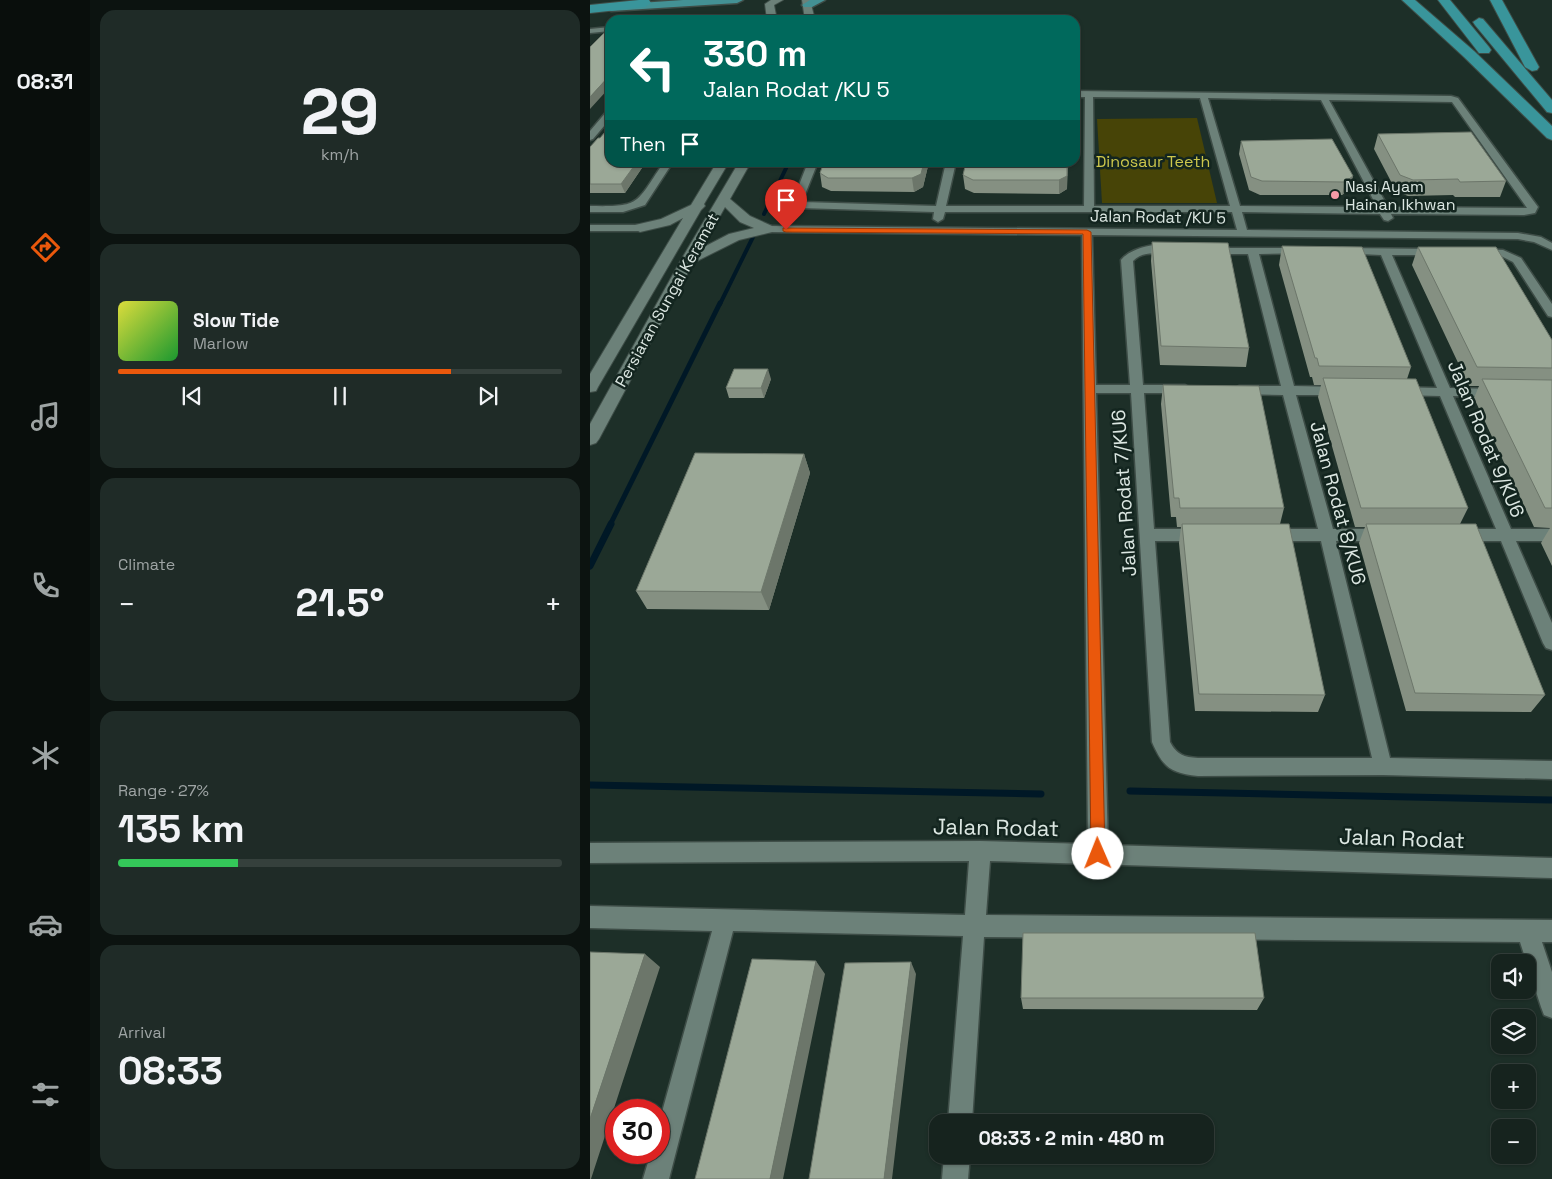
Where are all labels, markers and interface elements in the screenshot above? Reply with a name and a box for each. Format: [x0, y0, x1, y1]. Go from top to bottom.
text: 330 m [703, 32, 807, 76]
icon: left [620, 35, 685, 100]
text: 08:31 [17, 67, 73, 95]
text: 29 [301, 70, 379, 153]
text: Jalan Rodat /KU 5 [703, 75, 890, 103]
icon: arrive [676, 130, 704, 158]
text: Then [620, 132, 666, 157]
text: km/h [321, 144, 359, 165]
park label: Dinosaur Teeth [1096, 151, 1210, 172]
place label: Nasi Ayam Hainan Ikhwan [1345, 176, 1455, 215]
pin [765, 179, 807, 230]
icon: arrive [772, 186, 800, 214]
marker: Nasi Ayam Hainan Ikhwan [1329, 189, 1341, 201]
street label: Jalan Rodat /KU 5 [1090, 205, 1226, 229]
street label: Persiaran Sungai Keramat [610, 209, 724, 391]
icon: directions [28, 230, 63, 265]
text: Slow Tide [193, 308, 279, 333]
text: Marlow [193, 333, 249, 354]
street label: Jalan Rodat 9/KU6 [1442, 357, 1530, 521]
icon: previous [178, 382, 206, 410]
icon: pause [326, 382, 354, 410]
icon: next [474, 382, 502, 410]
icon: music [28, 399, 63, 434]
street label: Jalan Rodat 7/KU6 [1106, 409, 1142, 577]
street label: Jalan Rodat 8/KU6 [1304, 418, 1372, 588]
text: Climate [118, 554, 175, 575]
icon: phone [28, 568, 63, 603]
text: 21.5° [296, 579, 384, 627]
text: − [118, 586, 135, 622]
text: + [545, 586, 562, 622]
icon: climate [28, 738, 63, 773]
text: Range · 27% [118, 780, 209, 801]
text: 135 km [118, 805, 245, 853]
street label: Jalan Rodat [933, 812, 1059, 842]
street label: Jalan Rodat [1339, 822, 1465, 854]
position arrow [1071, 827, 1123, 879]
icon: car [28, 907, 63, 942]
map controls [1491, 954, 1536, 1164]
button: sound [1491, 954, 1536, 999]
button: layers [1491, 1009, 1536, 1054]
text: Arrival [118, 1022, 166, 1043]
text: 08:33 [118, 1047, 223, 1095]
button: + [1491, 1064, 1536, 1109]
icon: filters [28, 1077, 63, 1112]
speed limit sign: 30 [605, 1099, 670, 1164]
button: − [1491, 1119, 1536, 1164]
text: 08:33 · 2 min · 480 m [978, 1126, 1165, 1151]

